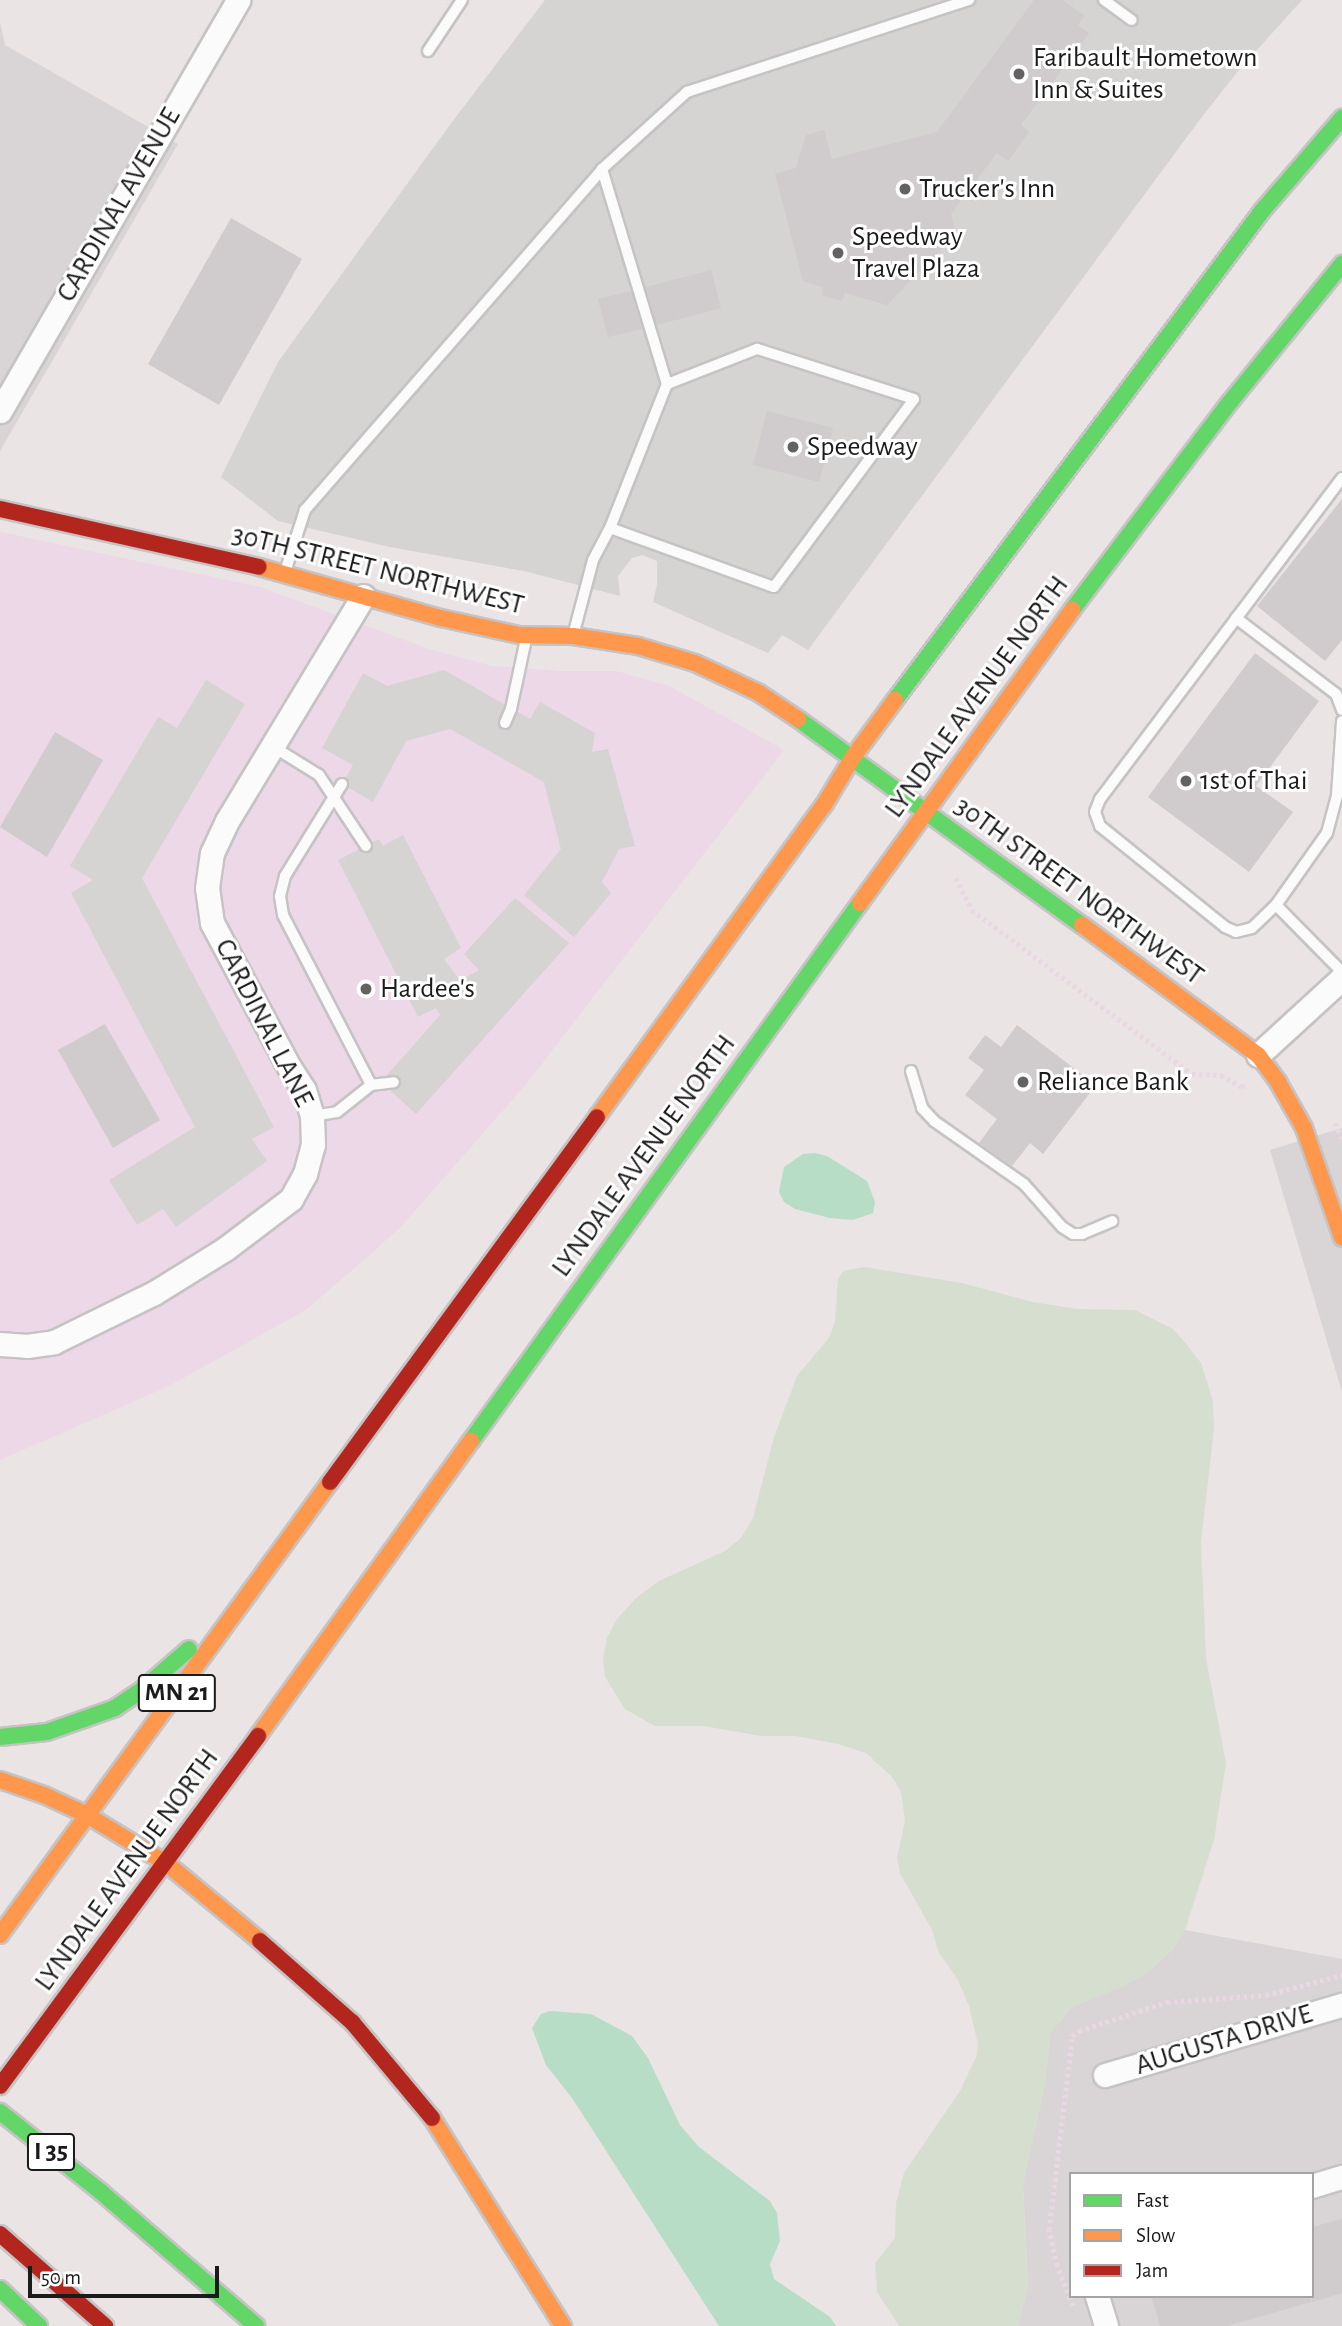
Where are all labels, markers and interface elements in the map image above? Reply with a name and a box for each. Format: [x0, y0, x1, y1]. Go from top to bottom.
place label: Faribault Hometown Inn & Suites [1033, 41, 1257, 107]
marker: Faribault Hometown Inn & Suites [1011, 66, 1027, 82]
street label: CARDINAL AVENUE [50, 102, 188, 308]
place label: Trucker's Inn [919, 172, 1055, 206]
marker: Trucker's Inn [897, 181, 913, 197]
place label: Speedway Travel Plaza [852, 220, 980, 286]
marker: Speedway Travel Plaza [830, 245, 846, 261]
place label: Speedway [807, 430, 918, 464]
marker: Speedway [785, 439, 801, 455]
street label: 30TH STREET NORTHWEST [229, 517, 527, 623]
street label: LYNDALE AVENUE NORTH [878, 569, 1076, 825]
place label: 1st of Thai [1200, 764, 1308, 798]
marker: 1st of Thai [1178, 773, 1194, 789]
street label: 30TH STREET NORTHWEST [948, 789, 1210, 993]
street label: CARDINAL LANE [207, 933, 321, 1113]
place label: Hardee's [380, 972, 475, 1006]
marker: Hardee's [358, 981, 374, 997]
street label: LYNDALE AVENUE NORTH [545, 1028, 743, 1284]
place label: Reliance Bank [1037, 1065, 1188, 1099]
marker: Reliance Bank [1015, 1074, 1031, 1090]
road number: MN 21 [137, 1670, 217, 1716]
street label: LYNDALE AVENUE NORTH [28, 1742, 226, 1998]
street label: AUGUSTA DRIVE [1131, 1997, 1317, 2083]
road number: I 35 [26, 2130, 76, 2174]
legend [1069, 2172, 1314, 2298]
text: Fast [1136, 2190, 1169, 2211]
text: Slow [1136, 2225, 1175, 2246]
scale bar [32, 2252, 222, 2296]
text: Jam [1136, 2260, 1168, 2281]
text: 50 m [41, 2267, 81, 2288]

